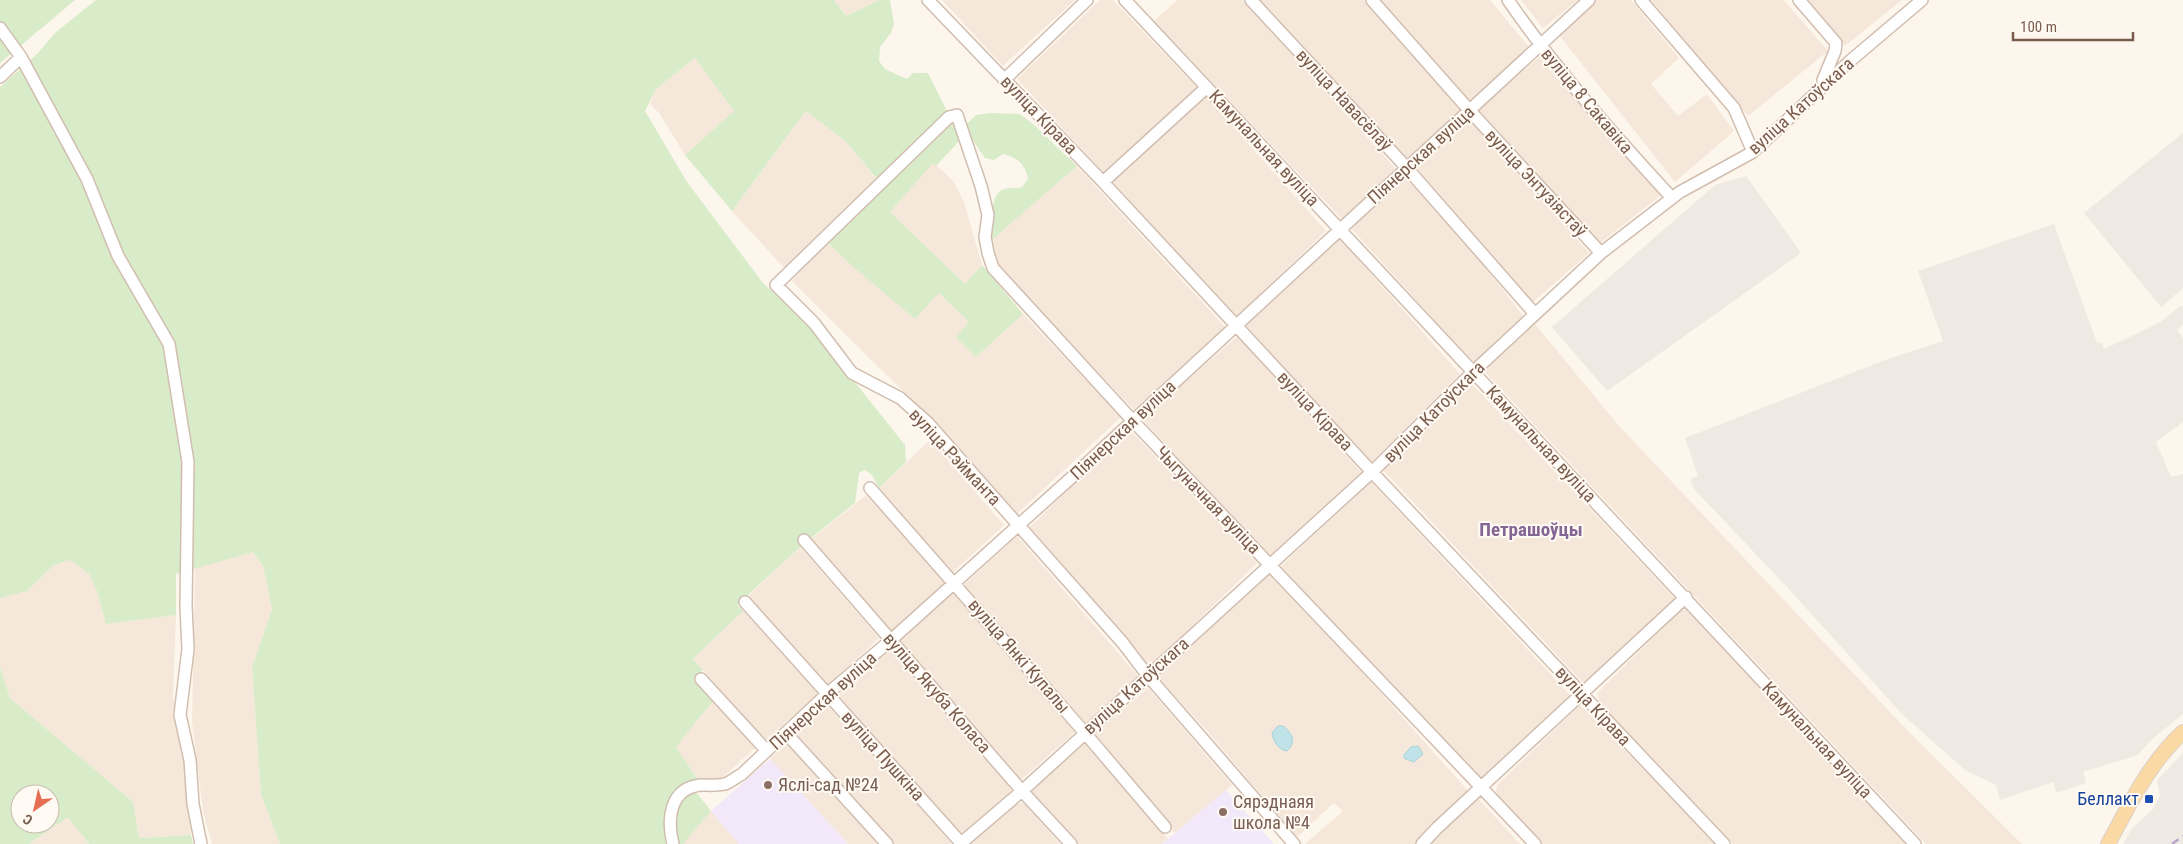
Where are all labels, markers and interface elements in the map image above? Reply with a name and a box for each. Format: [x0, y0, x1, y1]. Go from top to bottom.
scale bar [2013, 10, 2133, 42]
text: 100 m [2020, 18, 2057, 36]
street label: вуліца 8 Сакавіка [1537, 44, 1638, 158]
street label: вуліца Навасёлаў [1292, 45, 1397, 155]
street label: вуліца Катоўскага [1744, 53, 1858, 158]
street label: вуліца Кірава [997, 71, 1082, 158]
street label: Камунальная вуліца [1205, 85, 1324, 210]
street label: Піянерская вуліца [1363, 101, 1478, 208]
street label: вуліца Энтузіястаў [1481, 125, 1592, 241]
street label: вуліца Катоўскага [1379, 357, 1489, 467]
street label: вуліца Кірава [1273, 367, 1357, 455]
street label: Піянерская вуліца [1066, 375, 1180, 484]
street label: Камунальная вуліца [1482, 381, 1601, 506]
street label: вуліца Рэйманта [905, 404, 1006, 509]
street label: Чыгуначная вуліца [1152, 441, 1265, 558]
district label: Петрашоўцы [1479, 518, 1583, 541]
street label: вуліца Янкі Купалы [964, 594, 1075, 717]
street label: вуліца Якуба Коласа [879, 628, 995, 757]
street label: вуліца Катоўскага [1079, 633, 1193, 738]
street label: Піянерская вуліца [765, 647, 880, 754]
street label: вуліца Кірава [1551, 662, 1635, 750]
street label: Камунальная вуліца [1758, 677, 1877, 802]
street label: вуліца Пушкіна [838, 706, 929, 805]
place label: Яслі-сад №24 [778, 774, 879, 795]
marker: Яслі-сад №24 [762, 779, 774, 791]
north arrow [10, 784, 60, 834]
place label: Беллакт [2077, 788, 2139, 809]
place label: Сярэднаяя школа №4 [1233, 791, 1314, 833]
marker: Беллакт [2143, 793, 2155, 805]
marker: Сярэднаяя школа №4 [1217, 806, 1229, 818]
text: С [20, 811, 36, 829]

